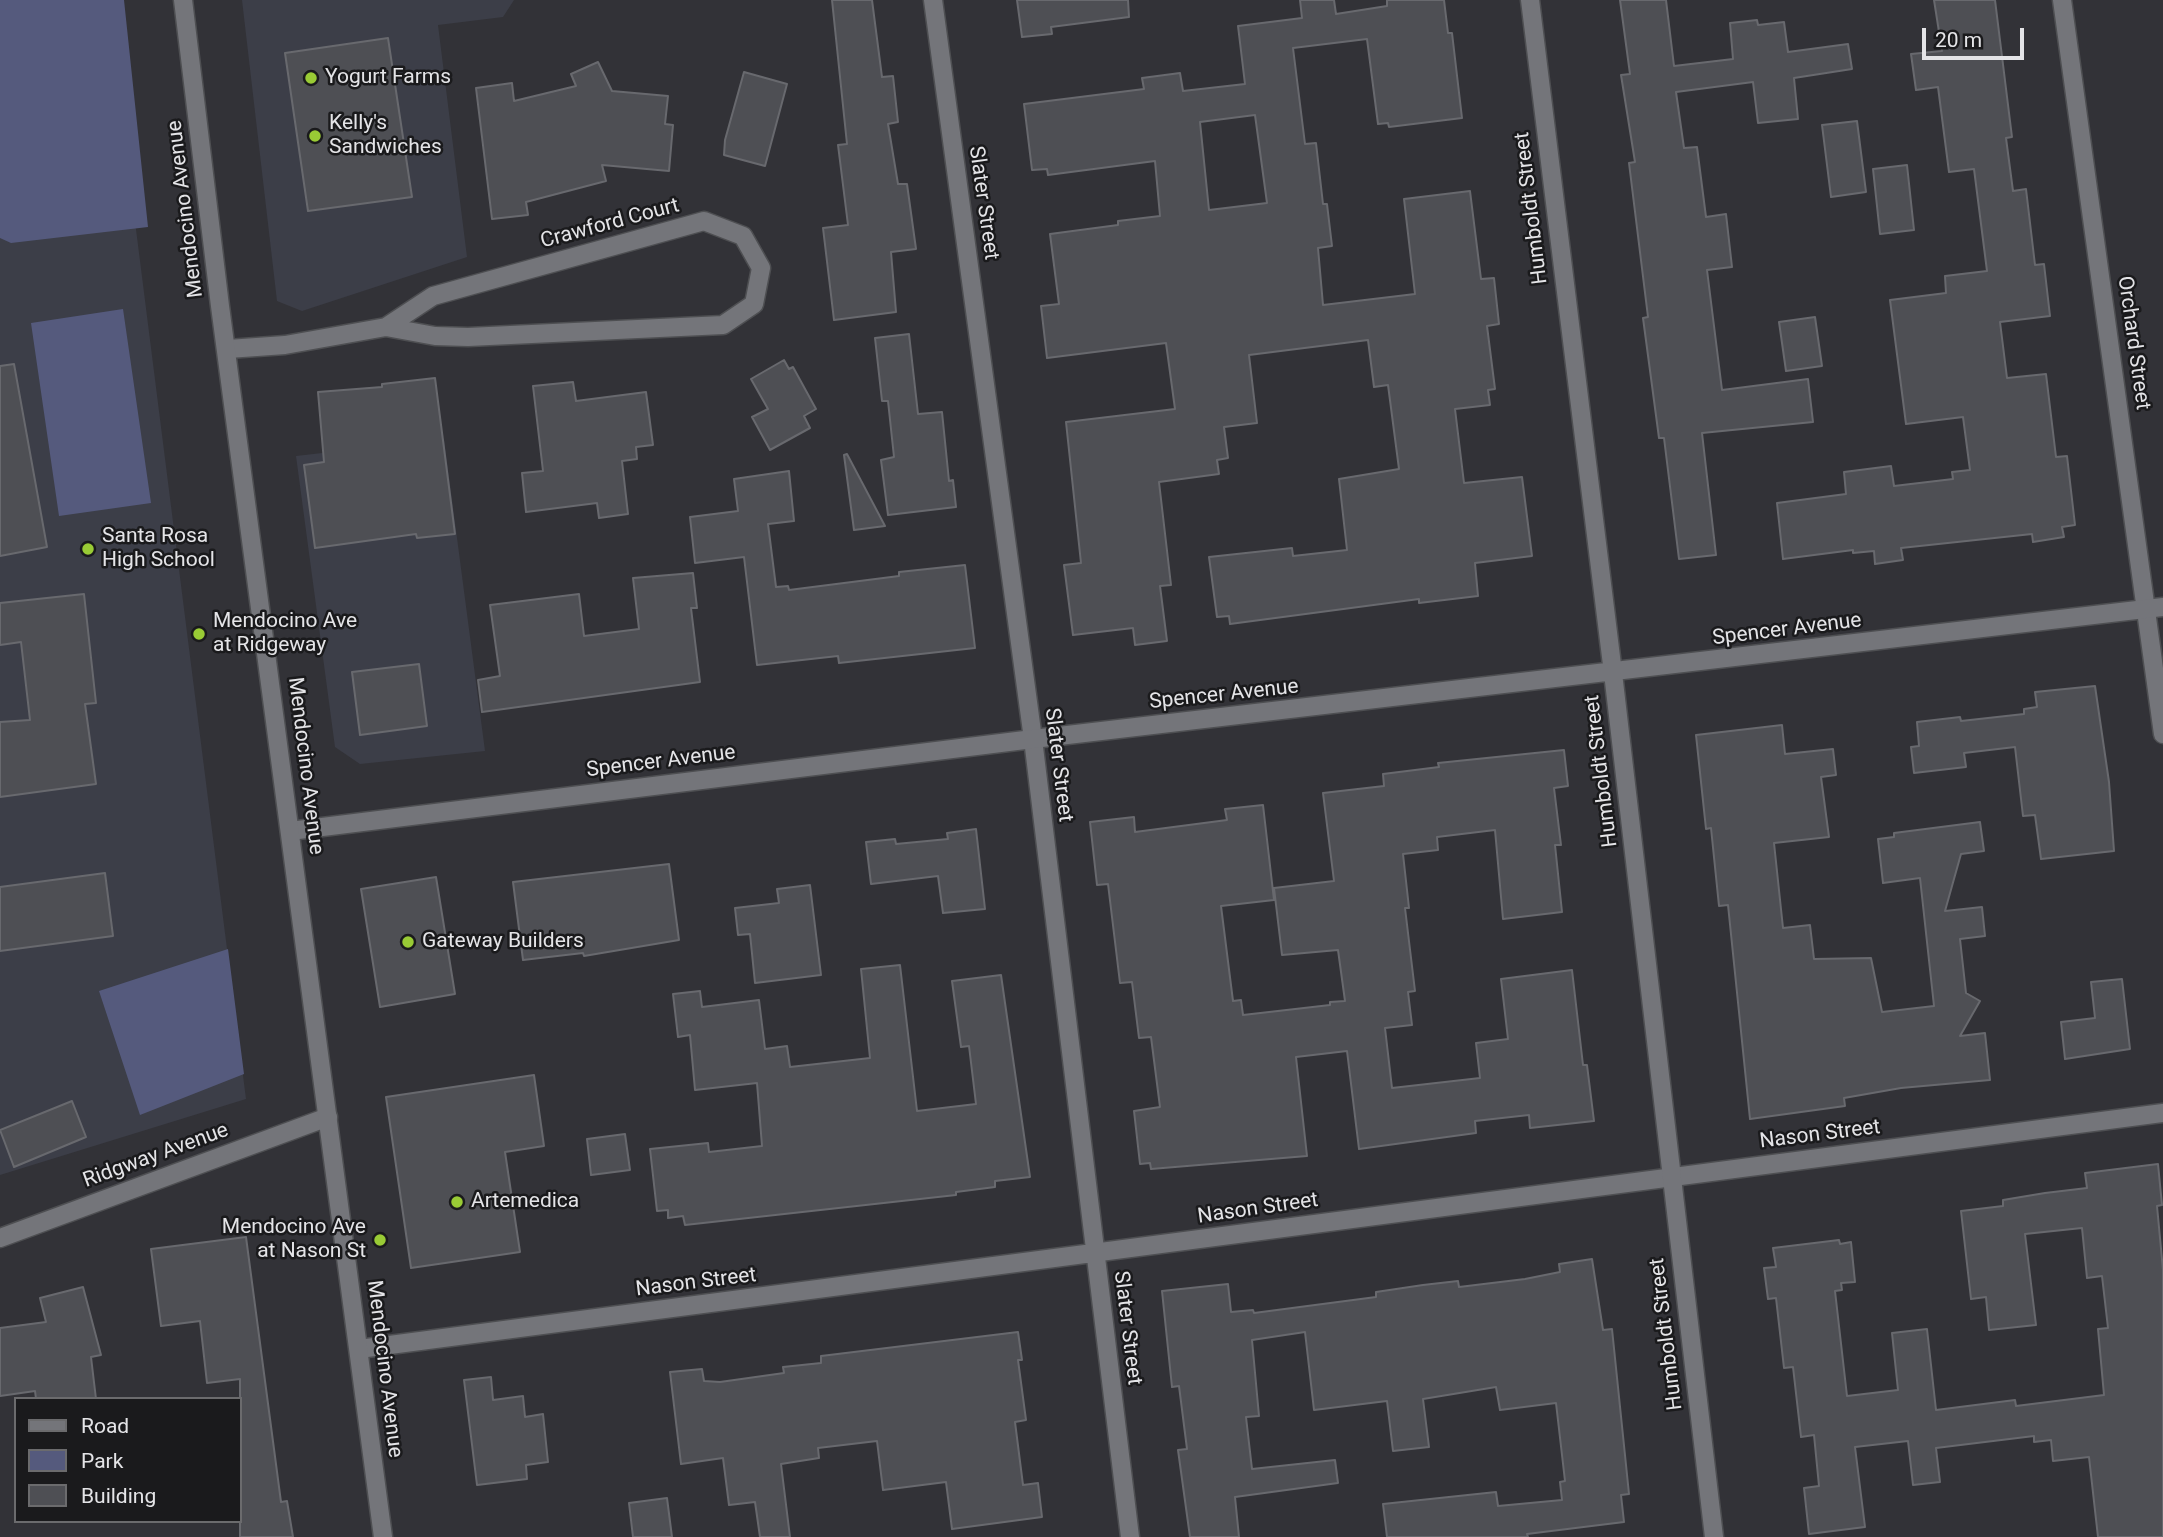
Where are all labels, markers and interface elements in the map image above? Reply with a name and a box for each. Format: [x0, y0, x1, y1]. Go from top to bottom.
scale bar [1925, 14, 2026, 58]
text: 20 m [1935, 28, 1982, 52]
place label: Yogurt Farms [325, 65, 451, 91]
marker: Yogurt Farms [303, 70, 319, 86]
place label: Kelly's Sandwiches [329, 111, 442, 161]
street label: Mendocino Avenue [163, 119, 209, 299]
marker: Kelly's Sandwiches [307, 128, 323, 144]
street label: Humboldt Street [1510, 130, 1554, 286]
street label: Slater Street [963, 144, 1003, 262]
street label: Crawford Court [538, 193, 682, 255]
street label: Orchard Street [2111, 275, 2155, 411]
place label: Santa Rosa High School [102, 524, 215, 574]
marker: Santa Rosa High School [80, 541, 96, 557]
street label: Spencer Avenue [1711, 608, 1863, 652]
place label: Mendocino Ave at Ridgeway [213, 609, 357, 659]
marker: Mendocino Ave at Ridgeway [191, 626, 207, 642]
street label: Spencer Avenue [1148, 675, 1300, 715]
street label: Mendocino Avenue [282, 676, 328, 856]
street label: Humboldt Street [1580, 693, 1624, 849]
street label: Slater Street [1039, 707, 1077, 823]
street label: Spencer Avenue [585, 740, 737, 784]
place label: Gateway Builders [422, 929, 584, 955]
marker: Gateway Builders [400, 934, 416, 950]
street label: Nason Street [1758, 1115, 1882, 1155]
street label: Ridgway Avenue [80, 1118, 232, 1194]
street label: Nason Street [1196, 1188, 1320, 1230]
place label: Artemedica [471, 1189, 579, 1215]
marker: Artemedica [449, 1194, 465, 1210]
place label: Mendocino Ave at Nason St [222, 1215, 366, 1265]
marker: Mendocino Ave at Nason St [372, 1232, 388, 1248]
street label: Humboldt Street [1645, 1256, 1689, 1412]
street label: Nason Street [634, 1263, 758, 1303]
street label: Slater Street [1108, 1270, 1146, 1386]
street label: Mendocino Avenue [361, 1279, 407, 1459]
legend [14, 1397, 242, 1523]
text: Road [81, 1414, 129, 1438]
text: Park [81, 1449, 123, 1473]
text: Building [81, 1484, 156, 1508]

